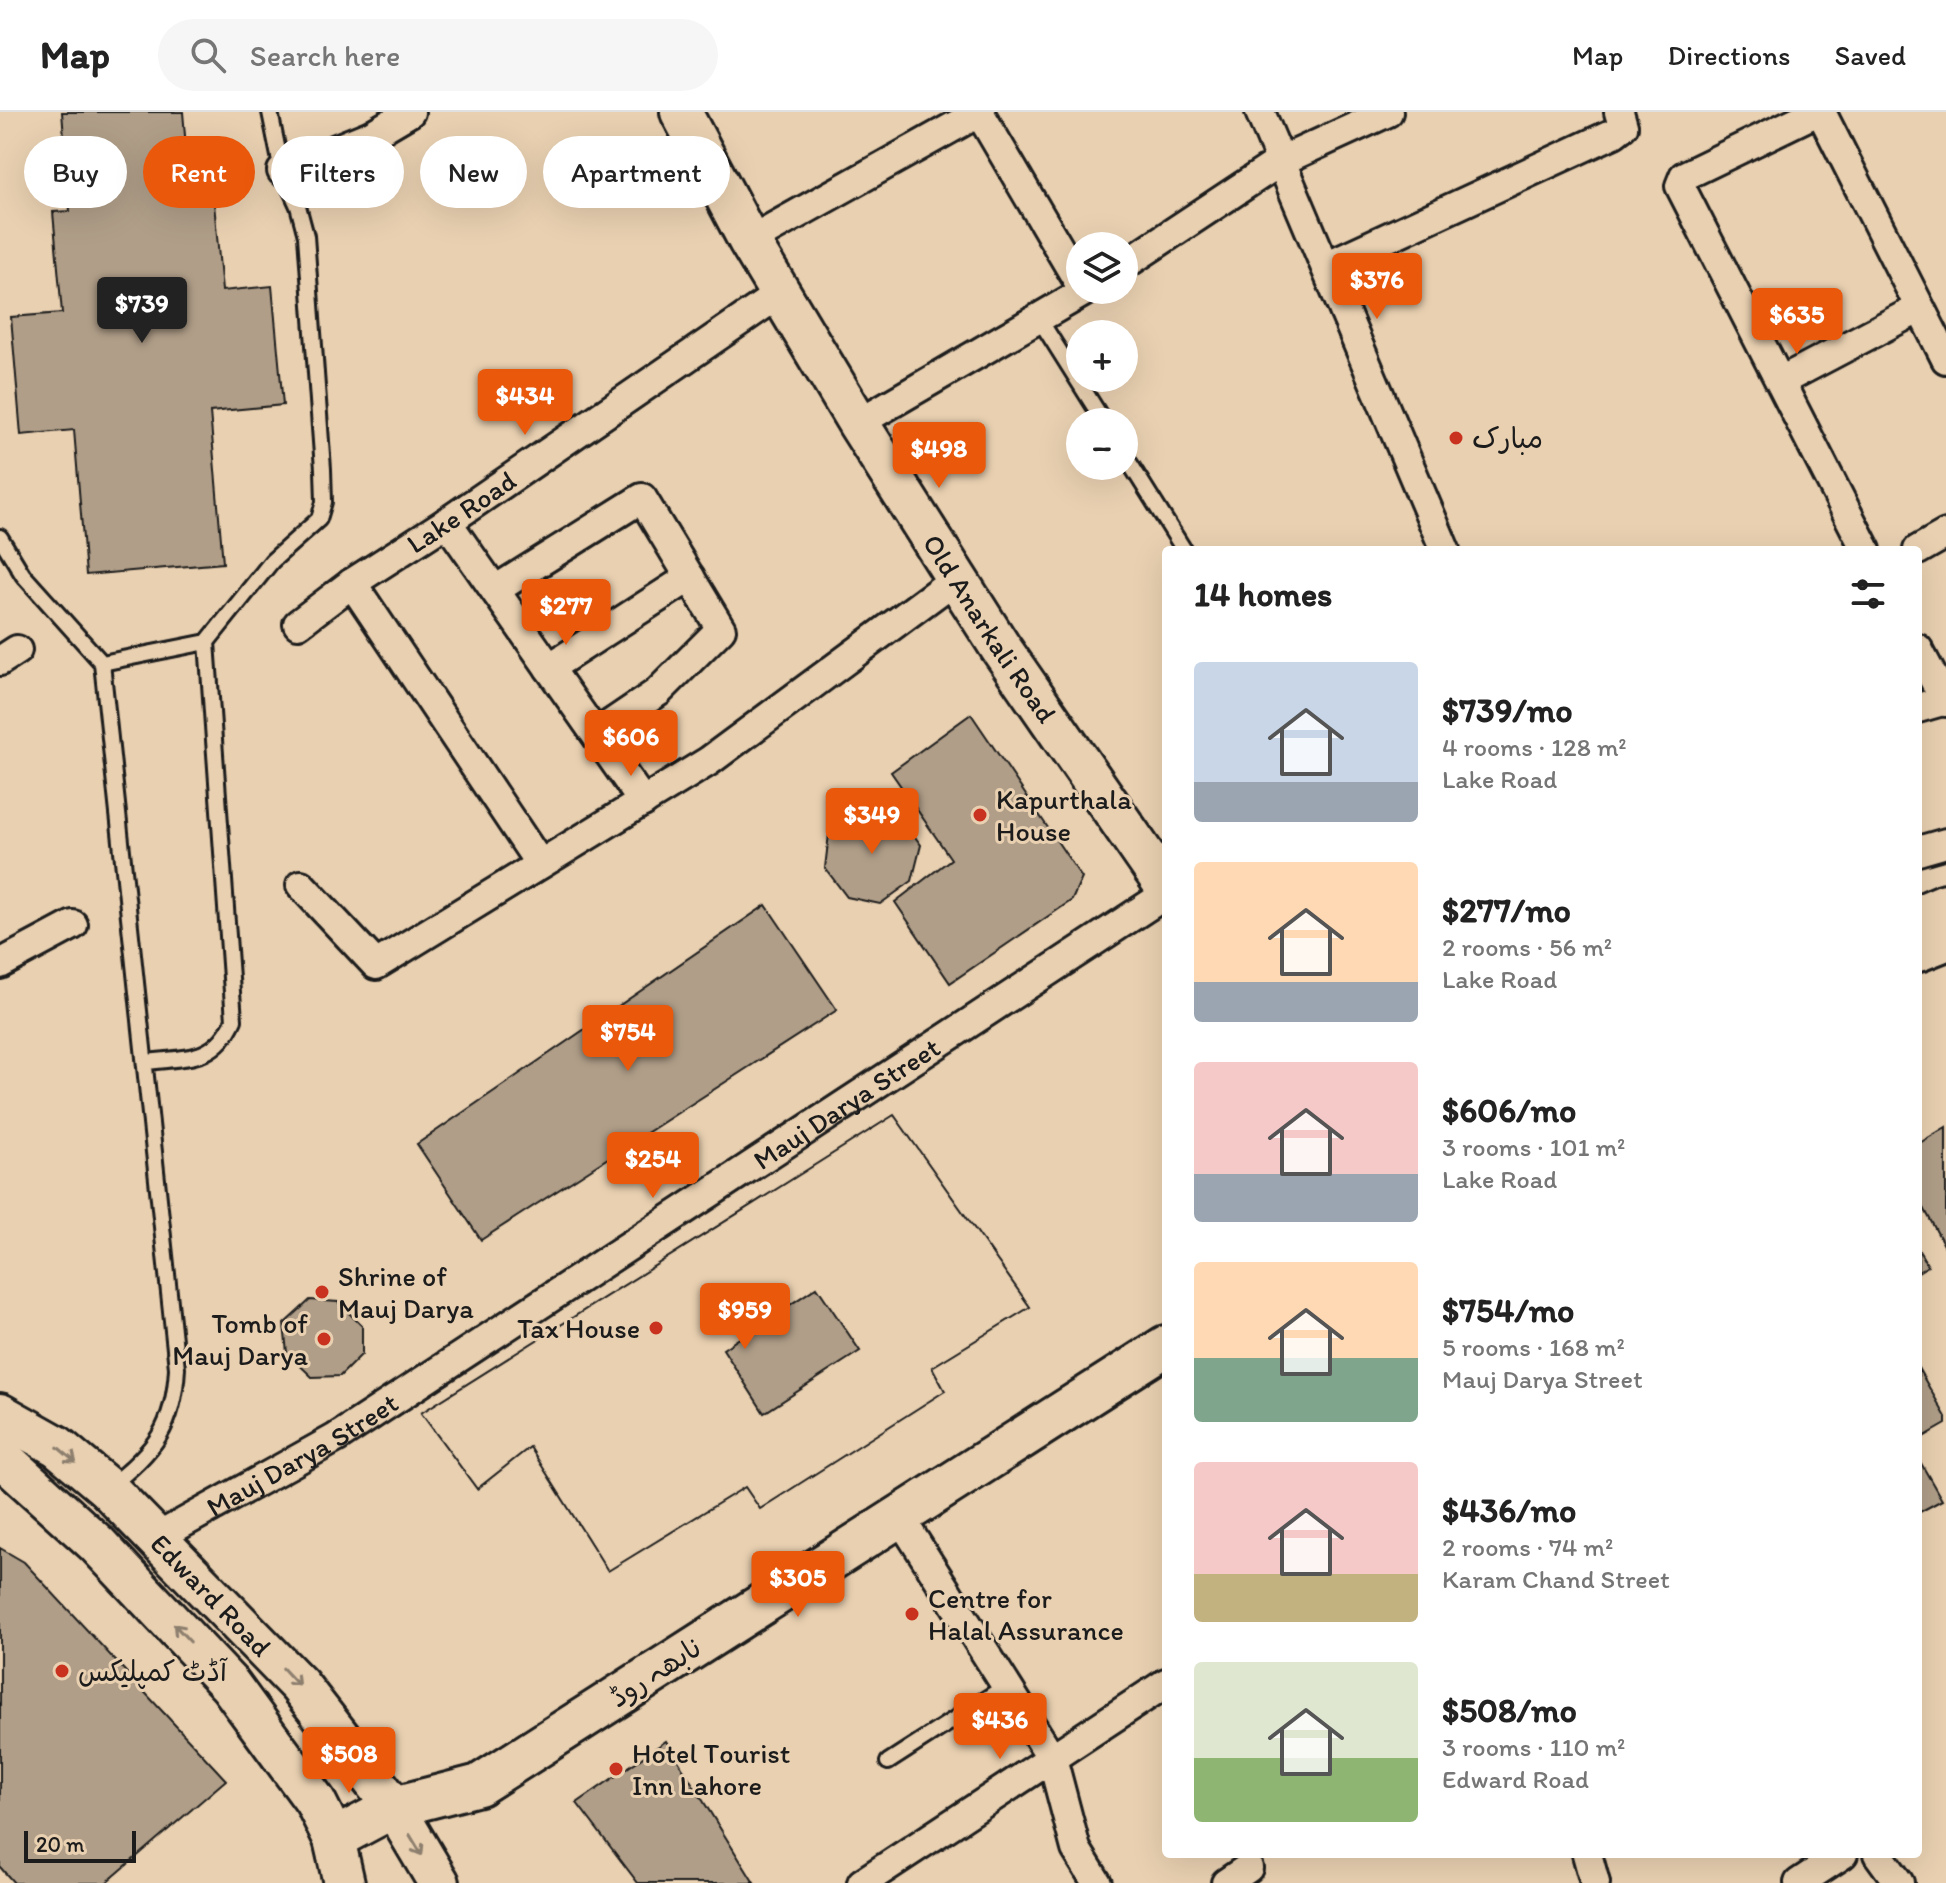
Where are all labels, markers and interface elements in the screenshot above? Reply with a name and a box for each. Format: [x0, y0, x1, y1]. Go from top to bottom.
search box [158, 19, 718, 91]
text: Map [40, 32, 110, 78]
icon: search [186, 33, 230, 77]
text: Search here [250, 37, 400, 74]
text: Map [1572, 38, 1623, 72]
text: Directions [1667, 38, 1791, 72]
text: Saved [1835, 38, 1906, 72]
chip: Buy [24, 136, 127, 208]
chip: Rent [143, 136, 255, 208]
chip: Filters [271, 136, 404, 208]
chip: New [420, 136, 527, 208]
chip: Apartment [543, 136, 730, 208]
map controls [1066, 232, 1138, 480]
button: layers [1066, 232, 1138, 304]
pin: $376 [1330, 253, 1424, 321]
text: $376 [1350, 263, 1404, 295]
pin: $739 [95, 277, 189, 345]
text: $739 [115, 287, 169, 319]
pin: $635 [1750, 288, 1844, 356]
text: $635 [1770, 298, 1824, 330]
button: + [1066, 320, 1138, 392]
pin: $434 [478, 369, 572, 437]
text: $434 [496, 379, 554, 411]
button: − [1066, 408, 1138, 480]
place label: مبارک [1472, 421, 1543, 456]
pin: $498 [892, 422, 986, 490]
marker: مبارک [1447, 429, 1465, 447]
text: $498 [911, 432, 967, 464]
street label: Lake Road [400, 463, 522, 560]
street label: Old Anarkali Road [916, 528, 1064, 730]
icon: filters [1846, 572, 1890, 616]
text: 14 homes [1194, 574, 1332, 615]
pin: $277 [519, 579, 613, 647]
text: $277 [540, 589, 592, 621]
text: $739/mo [1442, 690, 1573, 731]
icon: home [1258, 694, 1354, 790]
pin: $606 [584, 710, 678, 778]
text: $606 [603, 720, 659, 752]
text: 4 rooms · 128 m² [1442, 731, 1627, 763]
text: Lake Road [1442, 763, 1557, 795]
place label: Kapurthala House [996, 782, 1132, 848]
pin: $349 [825, 788, 919, 856]
text: $349 [844, 798, 900, 830]
marker: Kapurthala House [971, 806, 989, 824]
text: $277/mo [1442, 890, 1571, 931]
icon: home [1258, 894, 1354, 990]
text: 2 rooms · 56 m² [1442, 931, 1612, 963]
text: Lake Road [1442, 963, 1557, 995]
pin: $754 [581, 1005, 675, 1073]
text: $754 [600, 1015, 656, 1047]
street label: Mauj Darya Street [747, 1030, 946, 1177]
text: $606/mo [1442, 1090, 1576, 1131]
icon: home [1258, 1094, 1354, 1190]
text: 3 rooms · 101 m² [1442, 1131, 1625, 1163]
pin: $254 [606, 1132, 700, 1200]
text: $254 [625, 1142, 681, 1174]
text: Lake Road [1442, 1163, 1557, 1195]
place label: Shrine of Mauj Darya [338, 1259, 474, 1325]
marker: Shrine of Mauj Darya [313, 1283, 331, 1301]
pin: $959 [698, 1283, 792, 1351]
text: $754/mo [1442, 1290, 1575, 1331]
text: $959 [718, 1293, 772, 1325]
icon: home [1258, 1294, 1354, 1390]
place label: Tomb of Mauj Darya [172, 1306, 308, 1372]
place label: Tax House [517, 1311, 640, 1345]
marker: Tax House [647, 1319, 665, 1337]
marker: Tomb of Mauj Darya [315, 1330, 333, 1348]
text: 5 rooms · 168 m² [1442, 1331, 1625, 1363]
text: Mauj Darya Street [1442, 1363, 1643, 1395]
street label: Mauj Darya Street [200, 1385, 404, 1524]
one-way arrow [56, 1445, 76, 1463]
text: $436/mo [1442, 1490, 1576, 1531]
icon: home [1258, 1494, 1354, 1590]
street label: Edward Road [144, 1526, 279, 1663]
text: 2 rooms · 74 m² [1442, 1531, 1613, 1563]
pin: $305 [751, 1551, 845, 1619]
text: $305 [769, 1561, 827, 1593]
text: Karam Chand Street [1442, 1563, 1670, 1595]
place label: Centre for Halal Assurance [928, 1581, 1124, 1647]
marker: Centre for Halal Assurance [903, 1605, 921, 1623]
one-way arrow [173, 1624, 192, 1644]
street label: نابھہ روڈ [603, 1630, 708, 1715]
place label: آڈٹ کمپلیکس [78, 1654, 228, 1690]
marker: آڈٹ کمپلیکس [53, 1662, 71, 1680]
one-way arrow [281, 1667, 300, 1687]
text: $508/mo [1442, 1690, 1577, 1731]
pin: $436 [953, 1693, 1047, 1761]
icon: home [1258, 1694, 1354, 1790]
text: $436 [972, 1703, 1028, 1735]
pin: $508 [302, 1727, 396, 1795]
text: 3 rooms · 110 m² [1442, 1731, 1625, 1763]
place label: Hotel Tourist Inn Lahore [632, 1736, 790, 1802]
text: $508 [320, 1737, 378, 1769]
marker: Hotel Tourist Inn Lahore [607, 1760, 625, 1778]
text: Edward Road [1442, 1763, 1589, 1795]
scale bar [24, 1827, 136, 1863]
text: 20 m [36, 1831, 85, 1858]
one-way arrow [408, 1833, 424, 1856]

